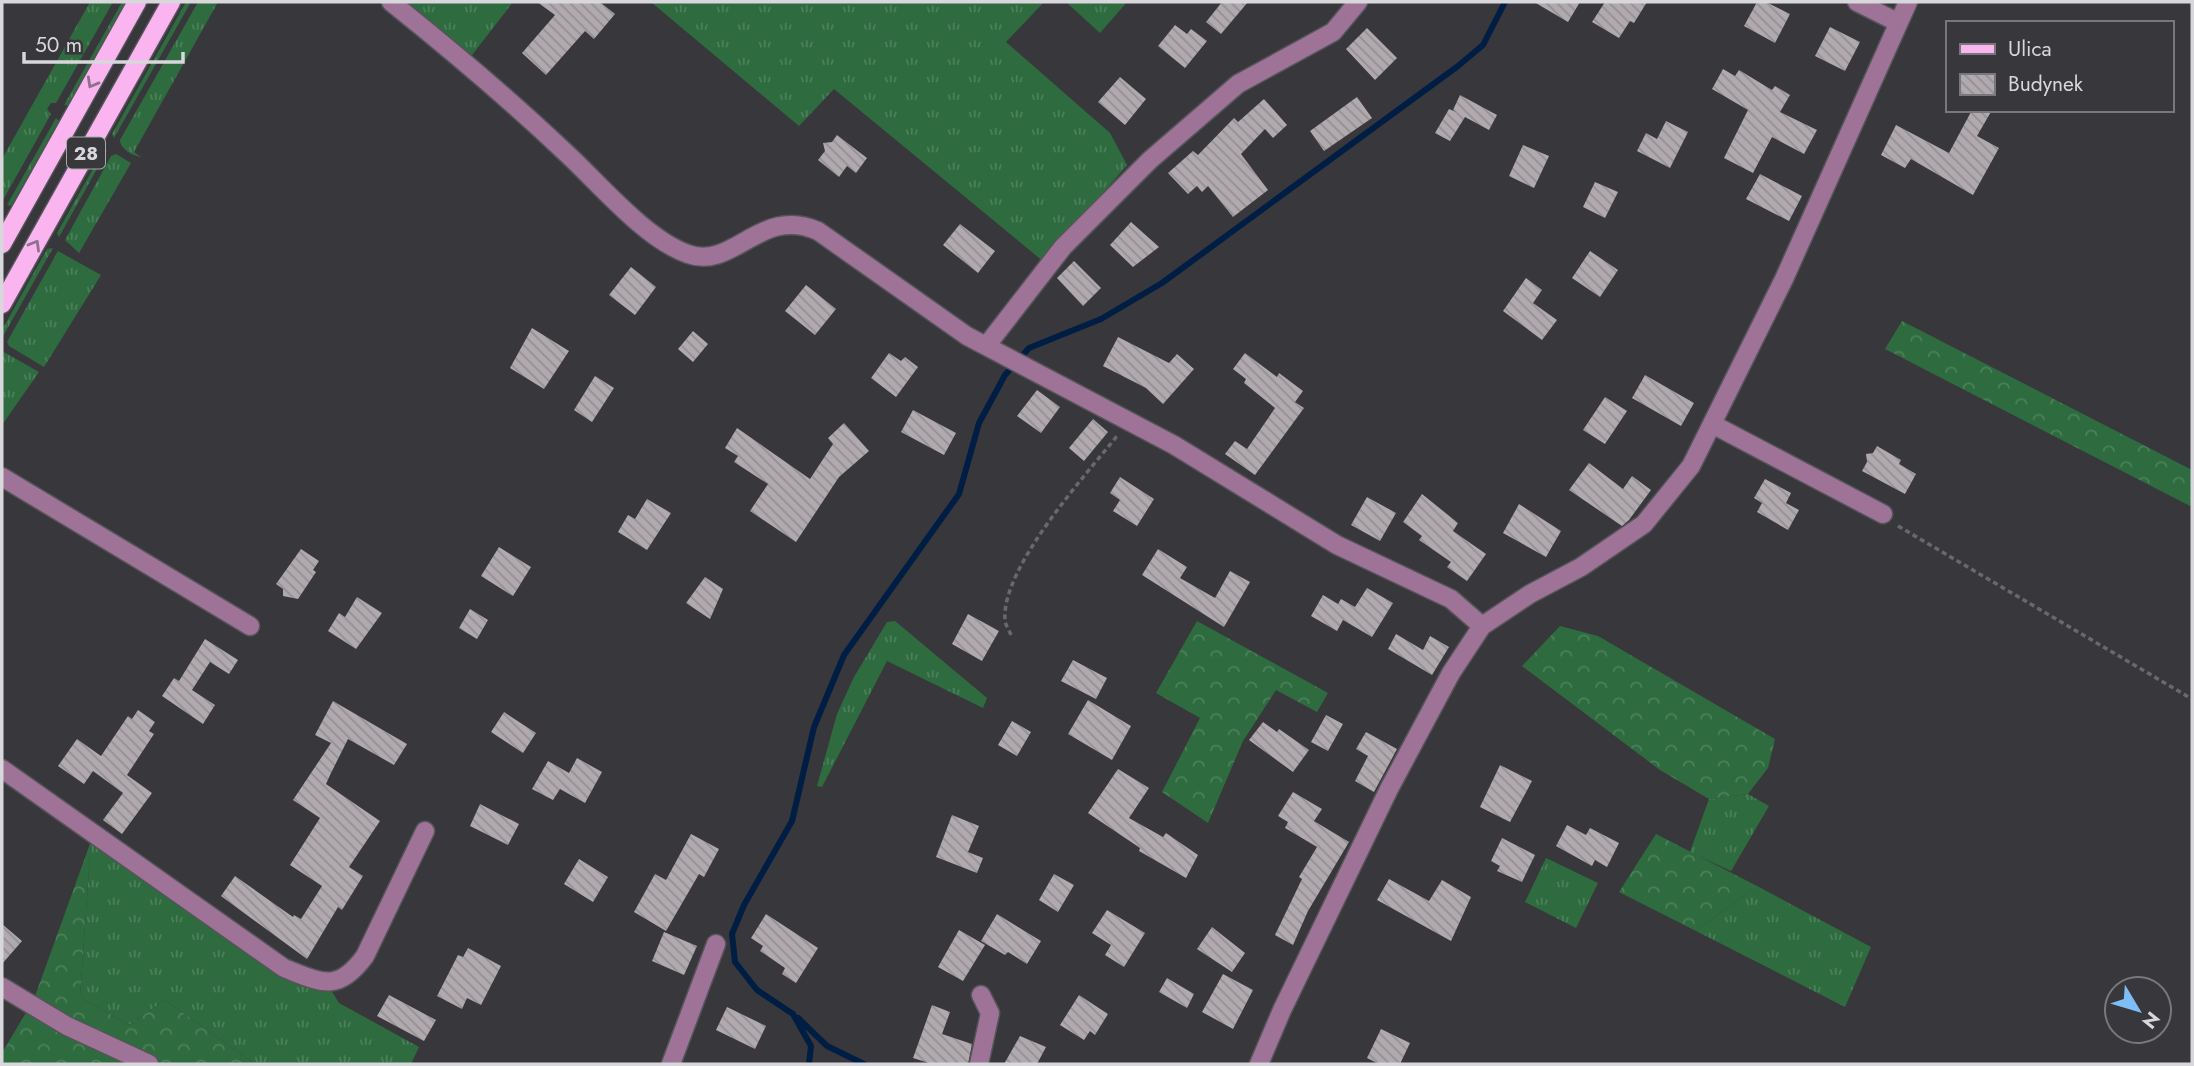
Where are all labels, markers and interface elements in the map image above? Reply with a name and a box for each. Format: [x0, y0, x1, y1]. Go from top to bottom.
scale bar [24, 21, 184, 65]
legend [1946, 21, 2173, 112]
text: 50 m [35, 30, 82, 60]
text: Ulica [2008, 34, 2052, 64]
text: Budynek [2008, 69, 2084, 99]
one-way arrow [87, 75, 100, 88]
road number: 28 [67, 138, 105, 168]
one-way arrow [27, 239, 40, 252]
north arrow [2103, 975, 2173, 1045]
text: N [2136, 1006, 2166, 1034]

